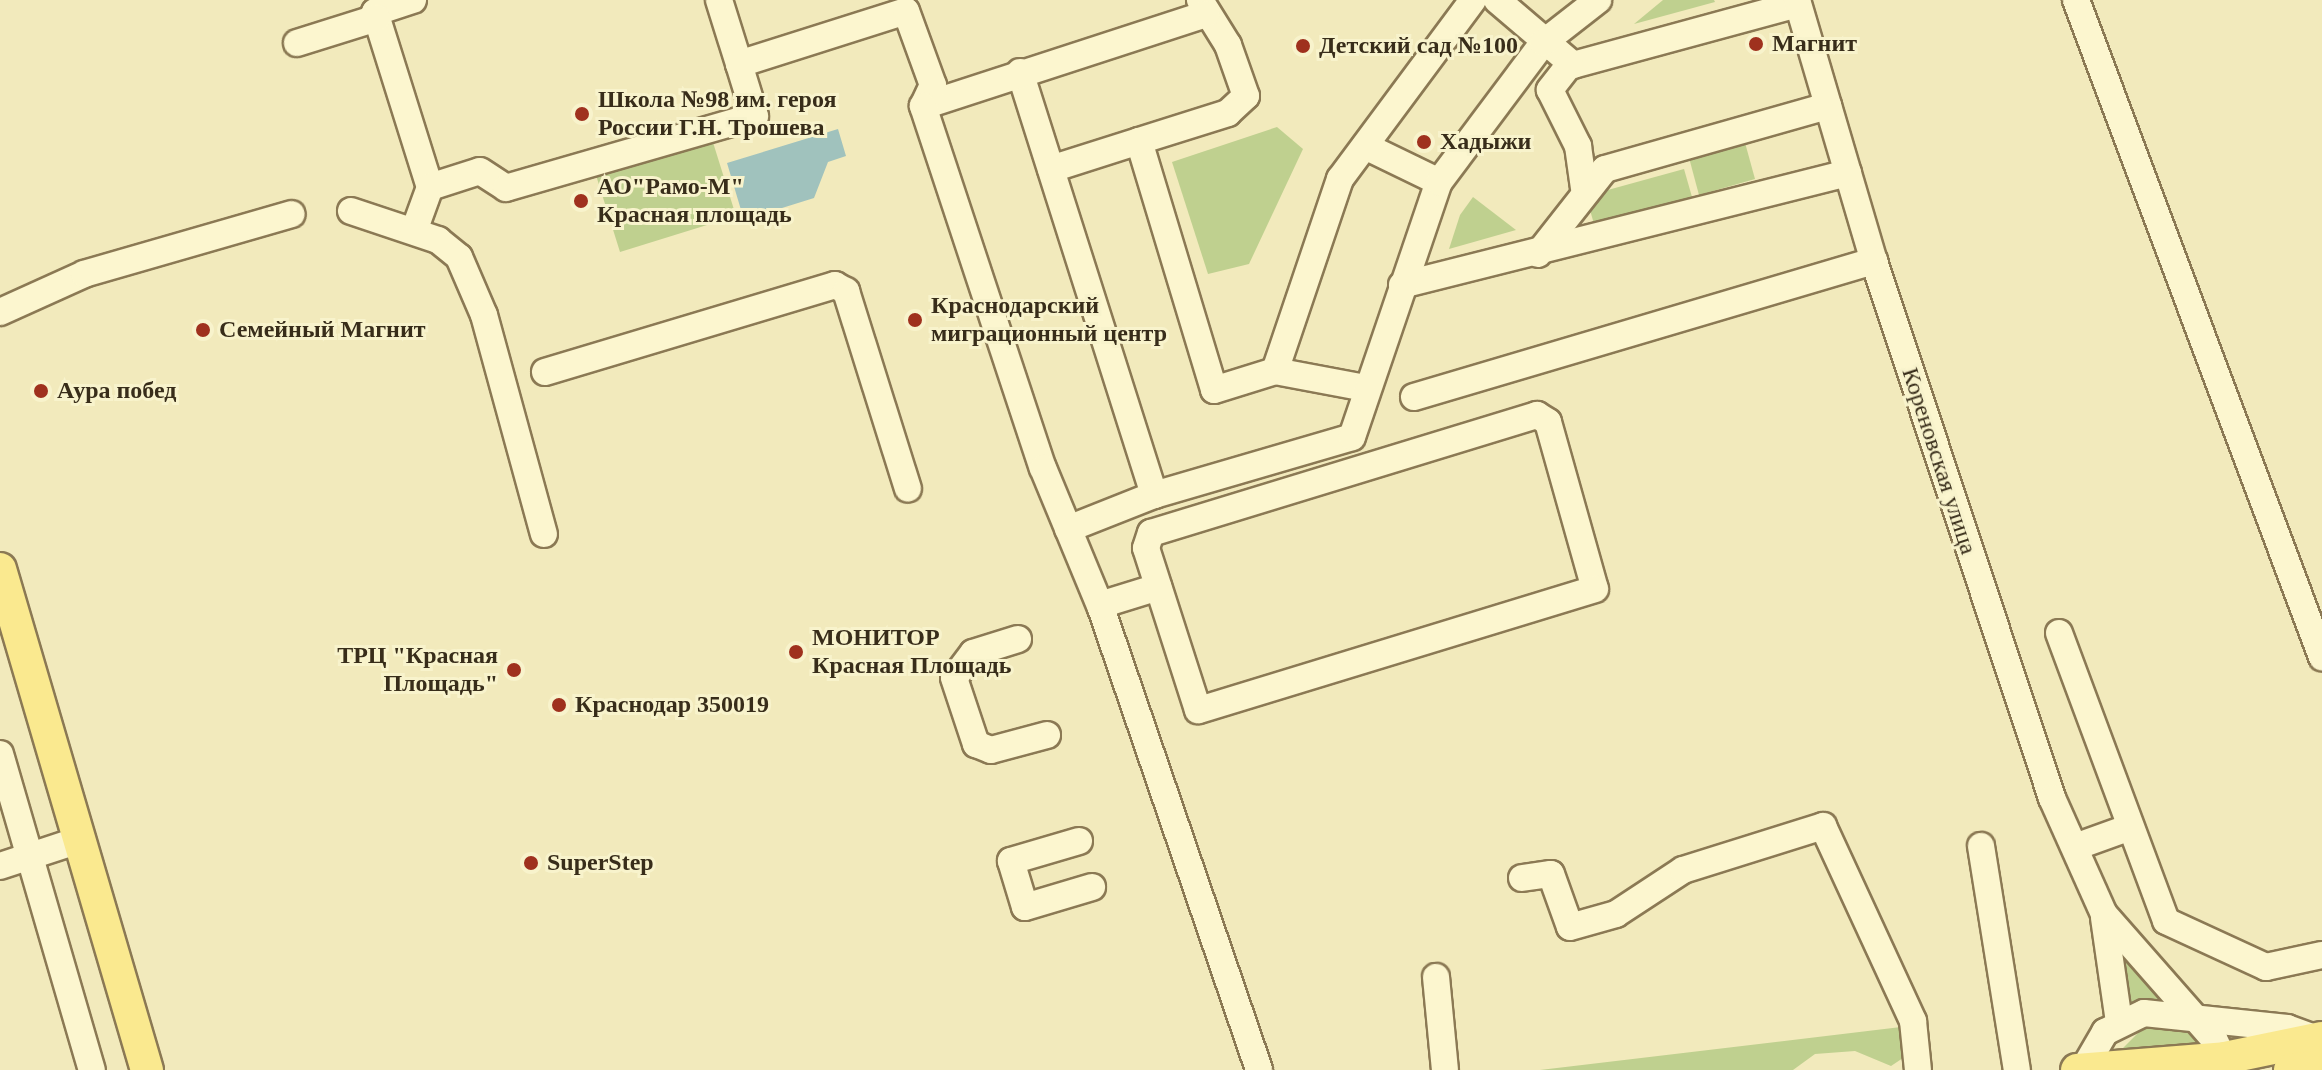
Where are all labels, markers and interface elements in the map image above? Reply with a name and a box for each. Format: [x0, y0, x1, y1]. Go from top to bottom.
place label: Магнит [1772, 30, 1857, 58]
place label: Детский сад №100 [1319, 32, 1518, 60]
marker: Магнит [1747, 35, 1765, 53]
marker: Детский сад №100 [1294, 37, 1312, 55]
place label: Школа №98 им. героя России Г.Н. Трошева [598, 86, 836, 142]
marker: Школа №98 им. героя России Г.Н. Трошева [573, 105, 591, 123]
place label: Хадыжи [1440, 128, 1531, 156]
marker: Хадыжи [1415, 133, 1433, 151]
place label: АО"Рамо-М" Красная площадь [597, 173, 792, 229]
marker: АО"Рамо-М" Красная площадь [572, 192, 590, 210]
place label: Краснодарский миграционный центр [931, 292, 1167, 348]
marker: Краснодарский миграционный центр [906, 311, 924, 329]
place label: Семейный Магнит [219, 316, 425, 344]
marker: Семейный Магнит [194, 321, 212, 339]
street label: Кореновская улица [1895, 364, 1983, 558]
place label: Аура побед [57, 377, 176, 405]
marker: Аура побед [32, 382, 50, 400]
place label: МОНИТОР Красная Площадь [812, 624, 1011, 680]
place label: ТРЦ "Красная Площадь" [337, 642, 498, 698]
marker: МОНИТОР Красная Площадь [787, 643, 805, 661]
marker: ТРЦ "Красная Площадь" [505, 661, 523, 679]
place label: Краснодар 350019 [575, 691, 769, 719]
marker: Краснодар 350019 [550, 696, 568, 714]
place label: SuperStep [547, 849, 654, 877]
marker: SuperStep [522, 854, 540, 872]

